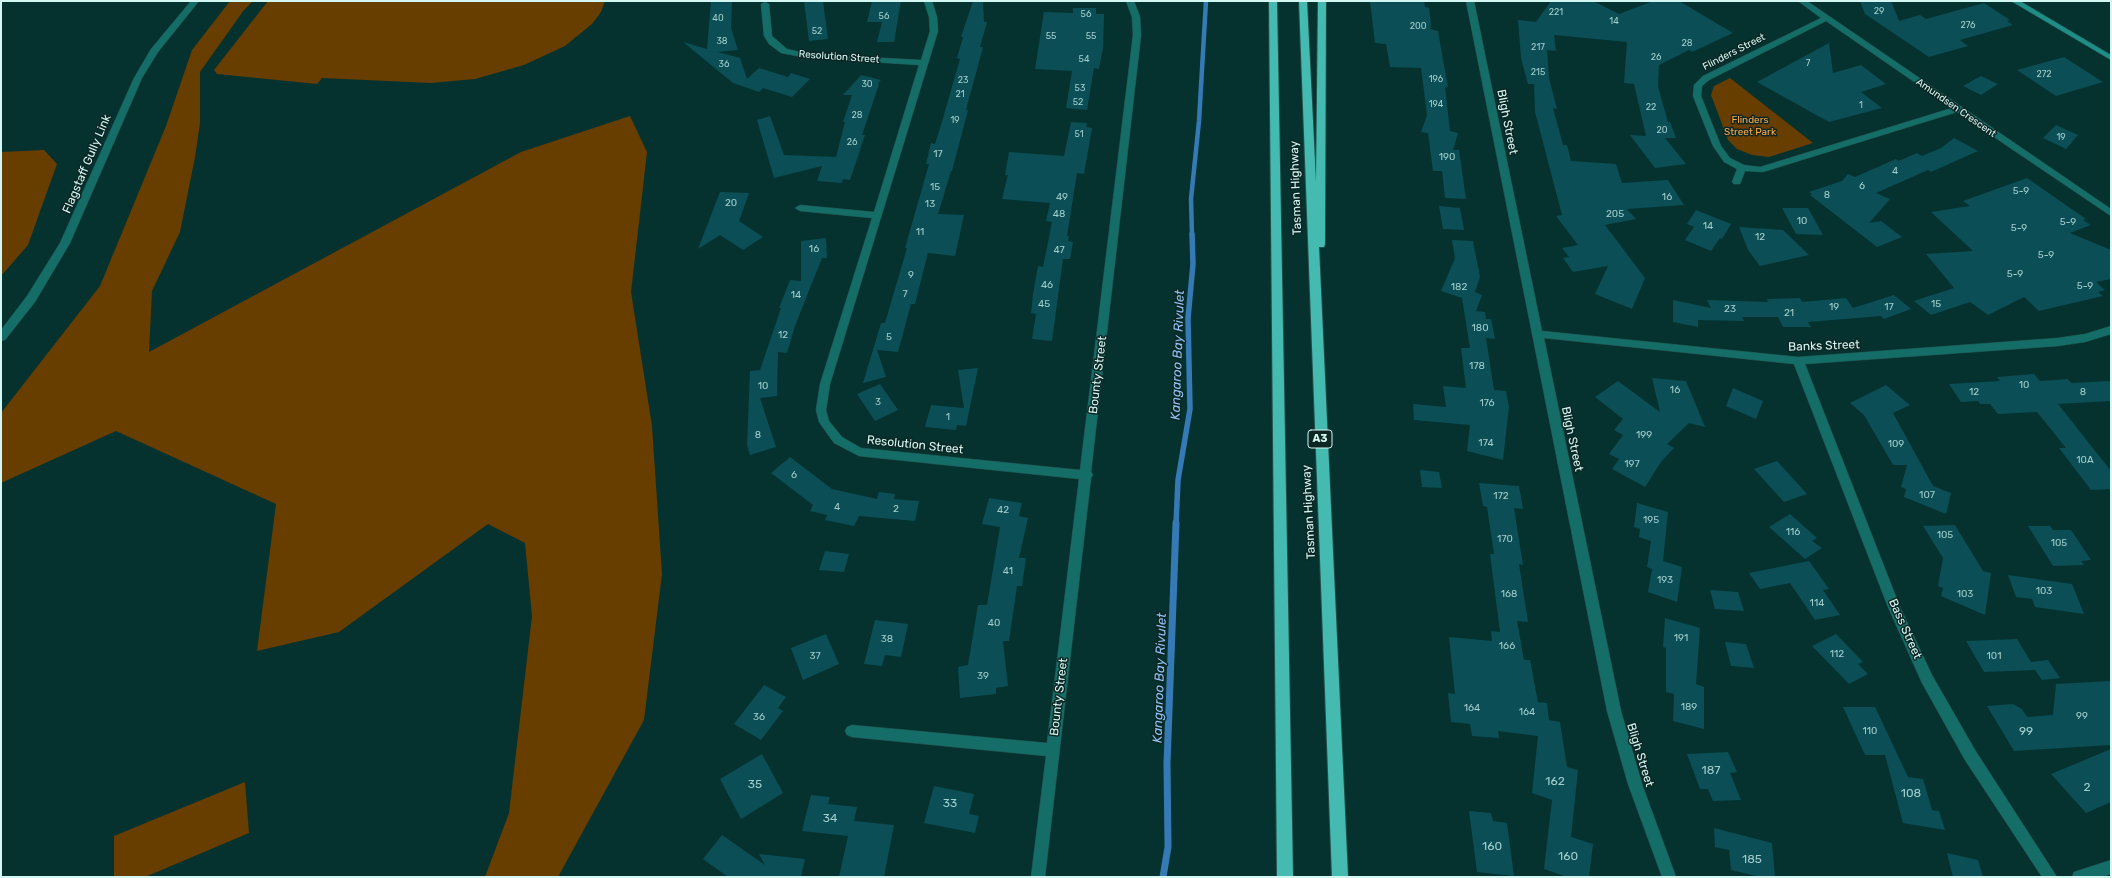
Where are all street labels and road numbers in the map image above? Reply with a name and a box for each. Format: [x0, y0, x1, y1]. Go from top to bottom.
street label: Flinders Street [1701, 31, 1767, 73]
street label: Resolution Street [798, 48, 880, 66]
street label: Amundsen Crescent [1914, 76, 1998, 140]
street label: Bligh Street [1494, 88, 1520, 156]
street label: Flagstaff Gully Link [60, 112, 114, 216]
street label: Tasman Highway [1287, 141, 1305, 235]
street label: Bounty Street [1086, 335, 1110, 415]
street label: Banks Street [1788, 338, 1860, 354]
street label: Bligh Street [1558, 405, 1586, 473]
road number: A3 [1308, 430, 1332, 448]
street label: Resolution Street [866, 433, 964, 457]
street label: Tasman Highway [1299, 464, 1319, 560]
street label: Bass Street [1885, 597, 1925, 661]
street label: Bounty Street [1047, 657, 1071, 737]
street label: Bligh Street [1623, 721, 1657, 789]

